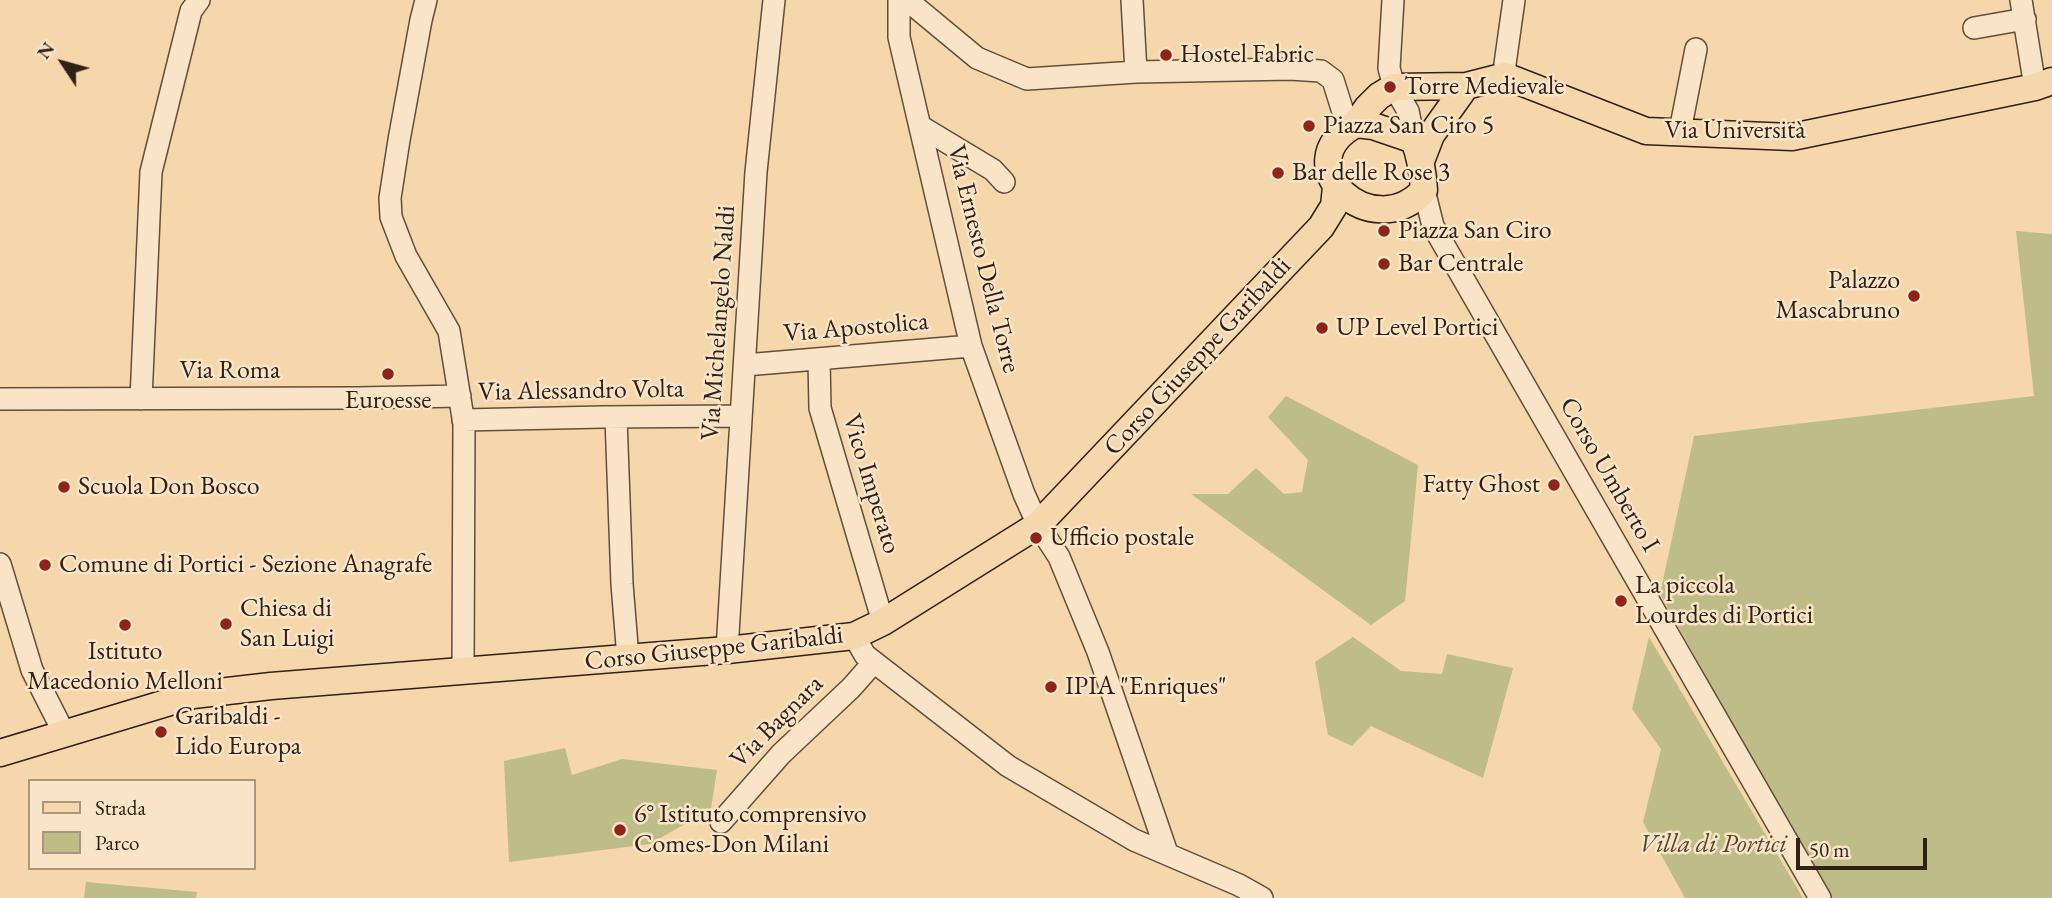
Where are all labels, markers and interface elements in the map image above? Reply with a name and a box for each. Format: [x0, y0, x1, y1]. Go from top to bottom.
north arrow [28, 28, 98, 98]
text: N [31, 37, 60, 64]
place label: Hostel Fabric [1180, 39, 1314, 71]
marker: Hostel Fabric [1158, 47, 1174, 63]
place label: Torre Medievale [1404, 71, 1564, 103]
marker: Torre Medievale [1382, 79, 1398, 95]
place label: Piazza San Ciro 5 [1323, 110, 1494, 142]
street label: Via Università [1664, 115, 1806, 147]
marker: Piazza San Ciro 5 [1301, 118, 1317, 134]
street label: Via Ernesto Della Torre [940, 142, 1026, 376]
place label: Bar delle Rose 3 [1292, 157, 1450, 189]
marker: Bar delle Rose 3 [1270, 165, 1286, 181]
street label: Via Michelangelo Naldi [695, 204, 743, 442]
place label: Piazza San Ciro [1398, 215, 1552, 247]
marker: Piazza San Ciro [1376, 223, 1392, 239]
place label: Bar Centrale [1398, 248, 1523, 280]
street label: Corso Giuseppe Garibaldi [1098, 251, 1298, 463]
marker: Bar Centrale [1376, 256, 1392, 272]
place label: Palazzo Mascabruno [1775, 265, 1900, 326]
marker: Palazzo Mascabruno [1906, 288, 1922, 304]
street label: Via Apostolica [782, 306, 930, 350]
place label: UP Level Portici [1336, 312, 1498, 344]
marker: UP Level Portici [1314, 320, 1330, 336]
street label: Via Roma [180, 355, 280, 387]
marker: Euroesse [380, 366, 396, 382]
street label: Via Alessandro Volta [478, 374, 684, 408]
place label: Euroesse [345, 385, 431, 417]
street label: Corso Umberto I [1552, 392, 1666, 558]
street label: Vico Imperato [835, 410, 907, 558]
place label: Fatty Ghost [1422, 469, 1540, 501]
place label: Scuola Don Bosco [78, 471, 260, 503]
marker: Fatty Ghost [1546, 477, 1562, 493]
marker: Scuola Don Bosco [56, 479, 72, 495]
place label: Ufficio postale [1050, 522, 1194, 554]
marker: Ufficio postale [1028, 530, 1044, 546]
place label: Comune di Portici - Sezione Anagrafe [59, 549, 432, 581]
marker: Comune di Portici - Sezione Anagrafe [37, 557, 53, 573]
place label: La piccola Lourdes di Portici [1635, 570, 1813, 632]
place label: Chiesa di San Luigi [240, 593, 334, 654]
marker: La piccola Lourdes di Portici [1613, 593, 1629, 609]
marker: Chiesa di San Luigi [218, 616, 234, 632]
marker: Istituto Macedonio Melloni [117, 617, 133, 633]
street label: Corso Giuseppe Garibaldi [583, 620, 845, 678]
place label: Istituto Macedonio Melloni [27, 636, 223, 698]
street label: Via Bagnara [724, 669, 830, 775]
place label: IPIA "Enriques" [1065, 671, 1227, 703]
marker: IPIA "Enriques" [1043, 679, 1059, 695]
place label: Garibaldi - Lido Europa [175, 701, 301, 762]
marker: Garibaldi - Lido Europa [153, 724, 169, 740]
legend [28, 779, 256, 870]
text: Strada [95, 794, 146, 821]
place label: 6° Istituto comprensivo Comes-Don Milani [634, 799, 867, 860]
marker: 6° Istituto comprensivo Comes-Don Milani [612, 822, 628, 838]
scale bar [1800, 824, 1931, 868]
text: Parco [95, 829, 139, 856]
park label: Villa di Portici [1639, 829, 1787, 861]
text: 50 m [1809, 836, 1850, 863]

